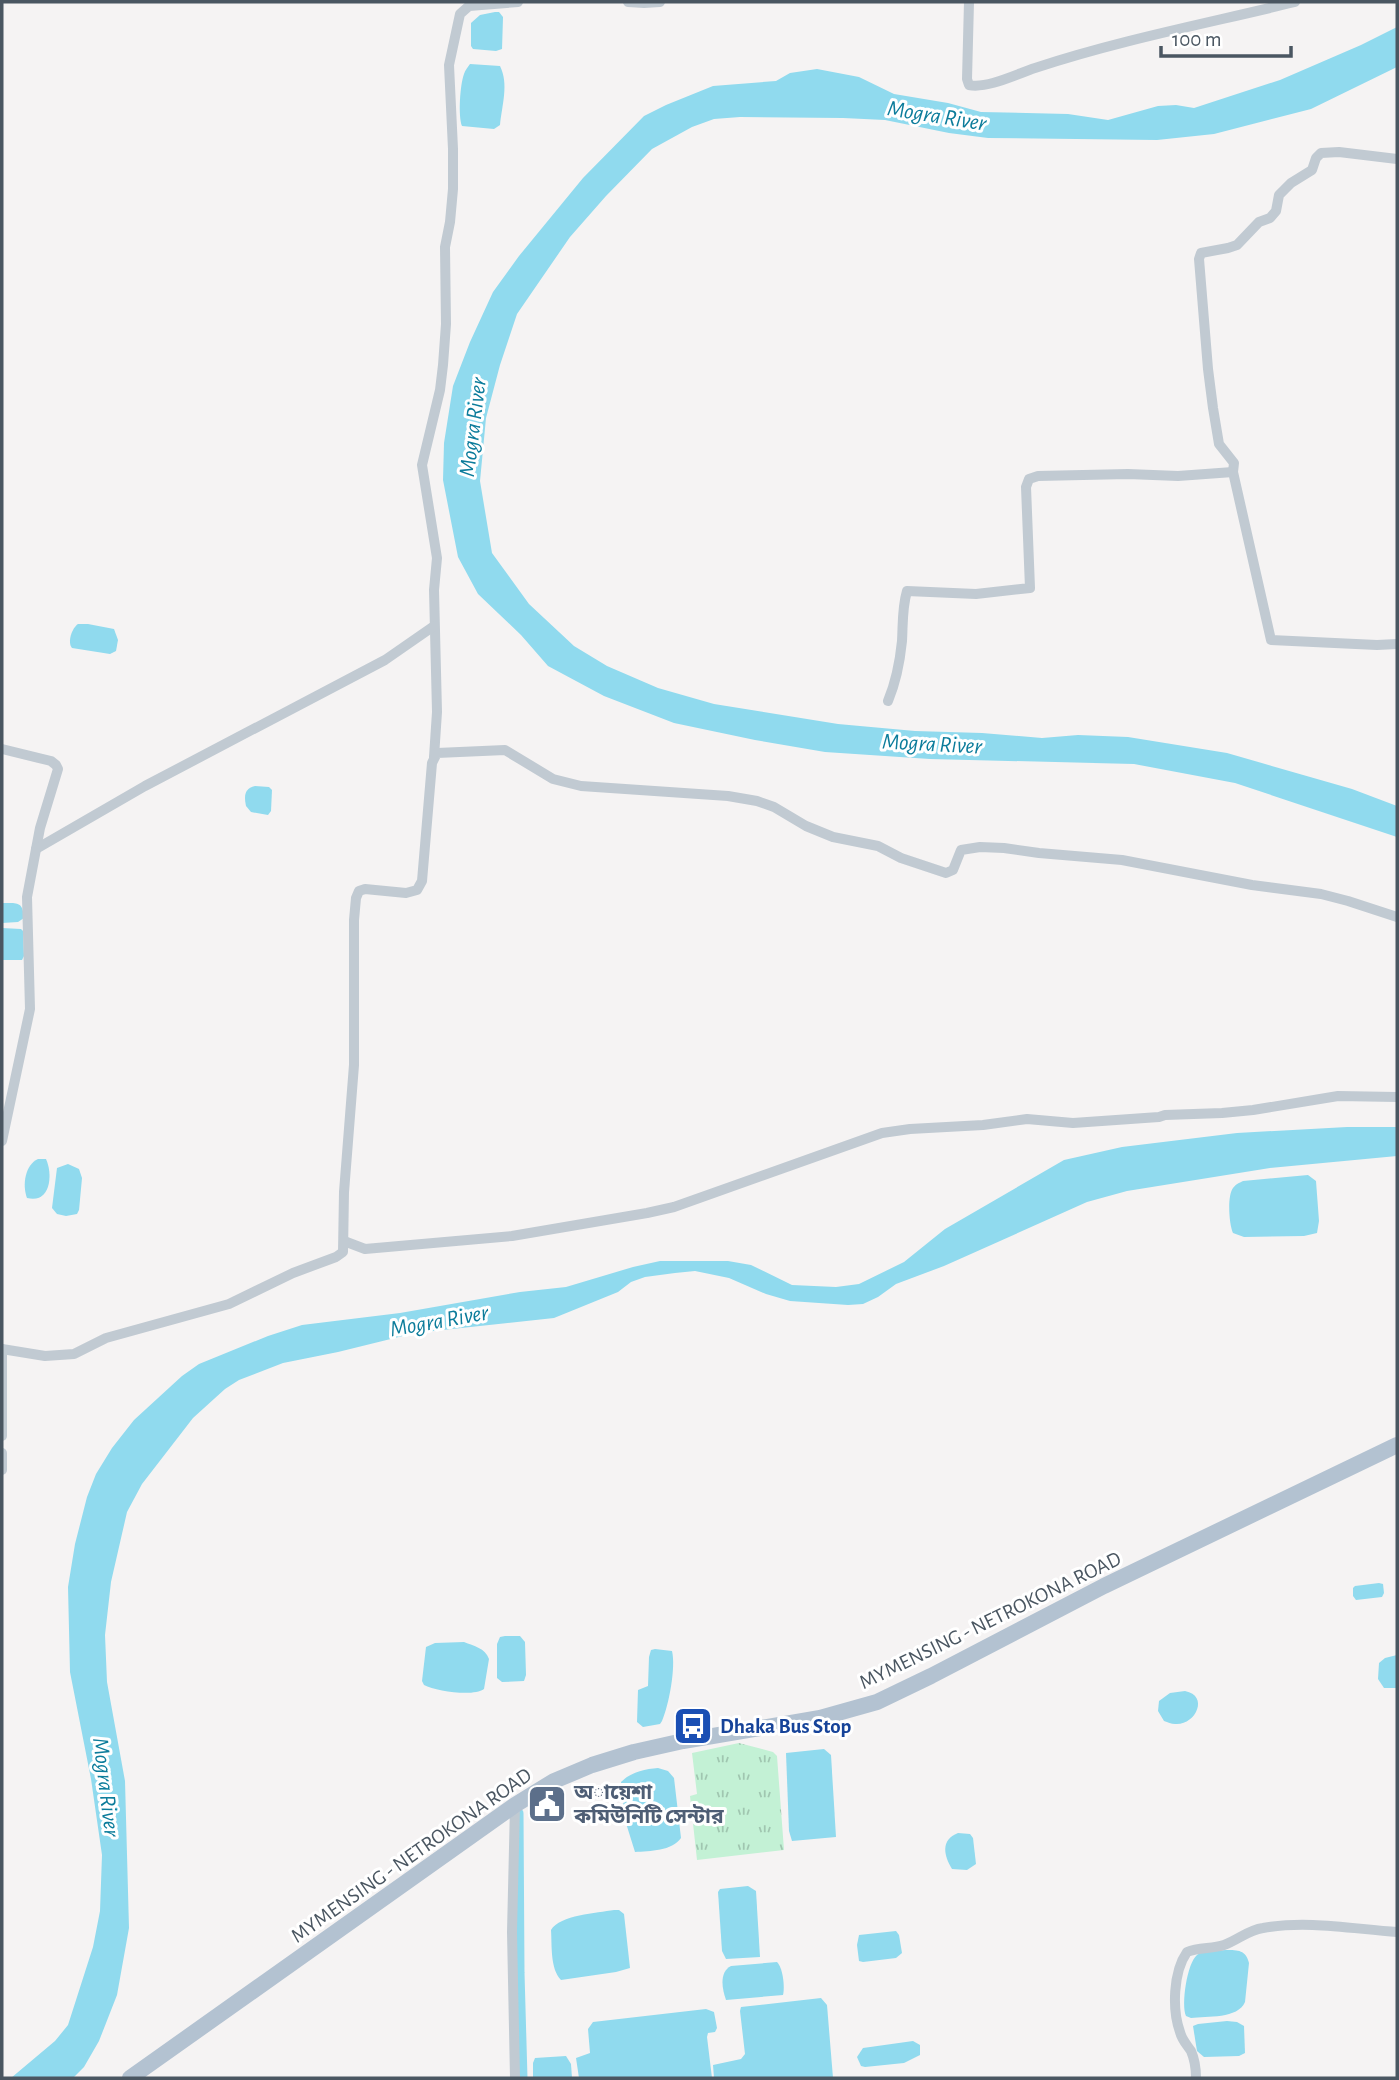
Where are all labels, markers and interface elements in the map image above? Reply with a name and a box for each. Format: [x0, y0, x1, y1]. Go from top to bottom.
scale bar [1161, 14, 1290, 58]
text: 100 m [1172, 29, 1222, 50]
water label: Mogra River [886, 97, 988, 136]
water label: Mogra River [456, 376, 491, 478]
water label: Mogra River [882, 730, 983, 759]
water label: Mogra River [388, 1301, 491, 1341]
street label: MYMENSING - NETROKONA ROAD [856, 1548, 1124, 1693]
bus stop icon: Dhaka Bus Stop [672, 1705, 714, 1747]
place label: Dhaka Bus Stop [720, 1716, 852, 1737]
water label: Mogra River [88, 1736, 123, 1839]
street label: MYMENSING - NETROKONA ROAD [287, 1764, 535, 1947]
place label: অায়েশা কমিউনিটি সেন্টার [573, 1782, 724, 1827]
public building icon: অায়েশা কমিউনিটি সেন্টার [526, 1783, 568, 1825]

